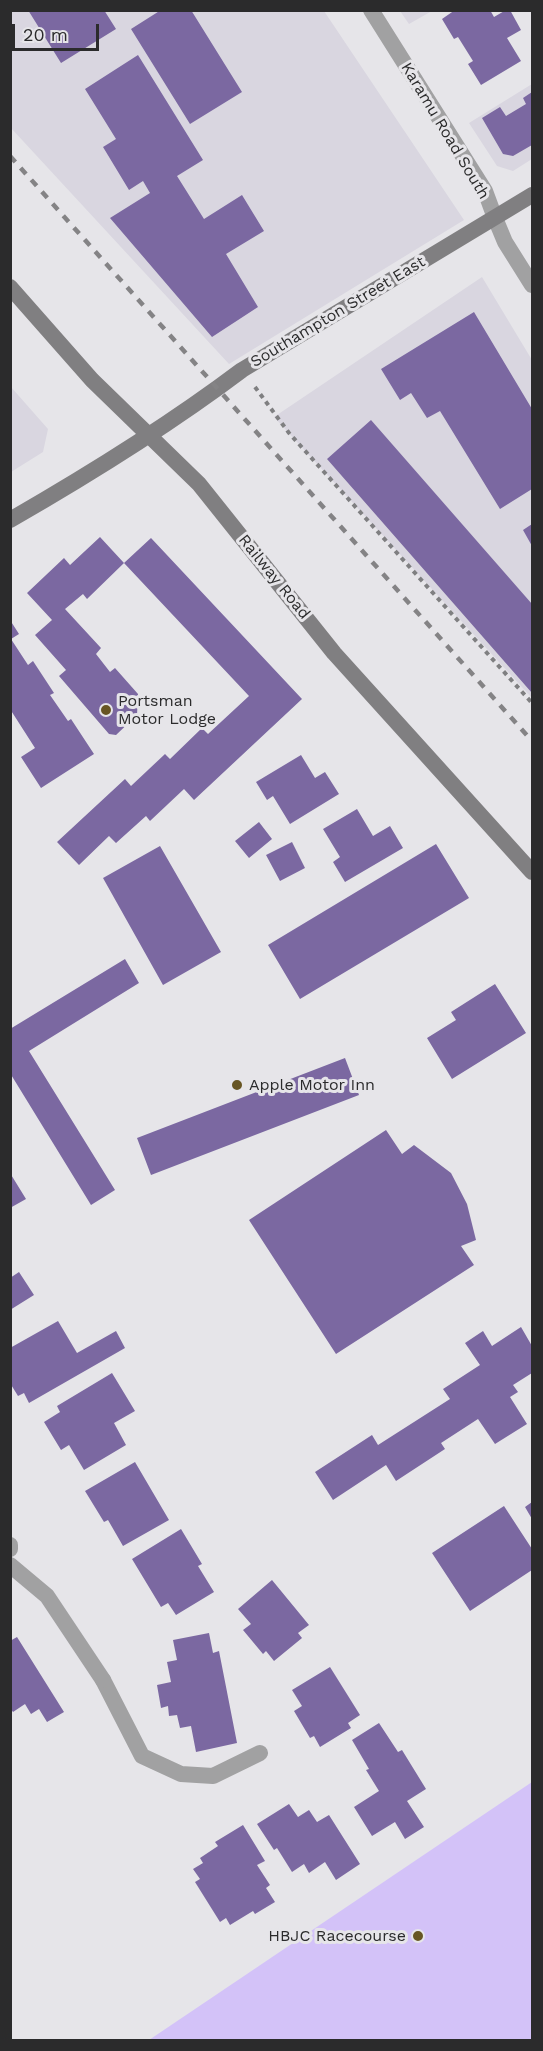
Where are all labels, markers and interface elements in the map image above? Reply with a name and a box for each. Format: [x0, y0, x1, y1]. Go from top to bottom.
scale bar [15, 12, 102, 50]
text: 20 m [23, 24, 68, 45]
street label: Karamu Road South [397, 59, 493, 203]
street label: Southampton Street East [247, 252, 429, 372]
street label: Railway Road [234, 531, 314, 623]
place label: Portsman Motor Lodge [118, 691, 216, 729]
marker: Portsman Motor Lodge [99, 703, 113, 717]
place label: Apple Motor Inn [249, 1075, 375, 1095]
marker: Apple Motor Inn [230, 1078, 244, 1092]
place label: HBJC Racecourse [268, 1926, 406, 1946]
marker: HBJC Racecourse [411, 1929, 425, 1943]

